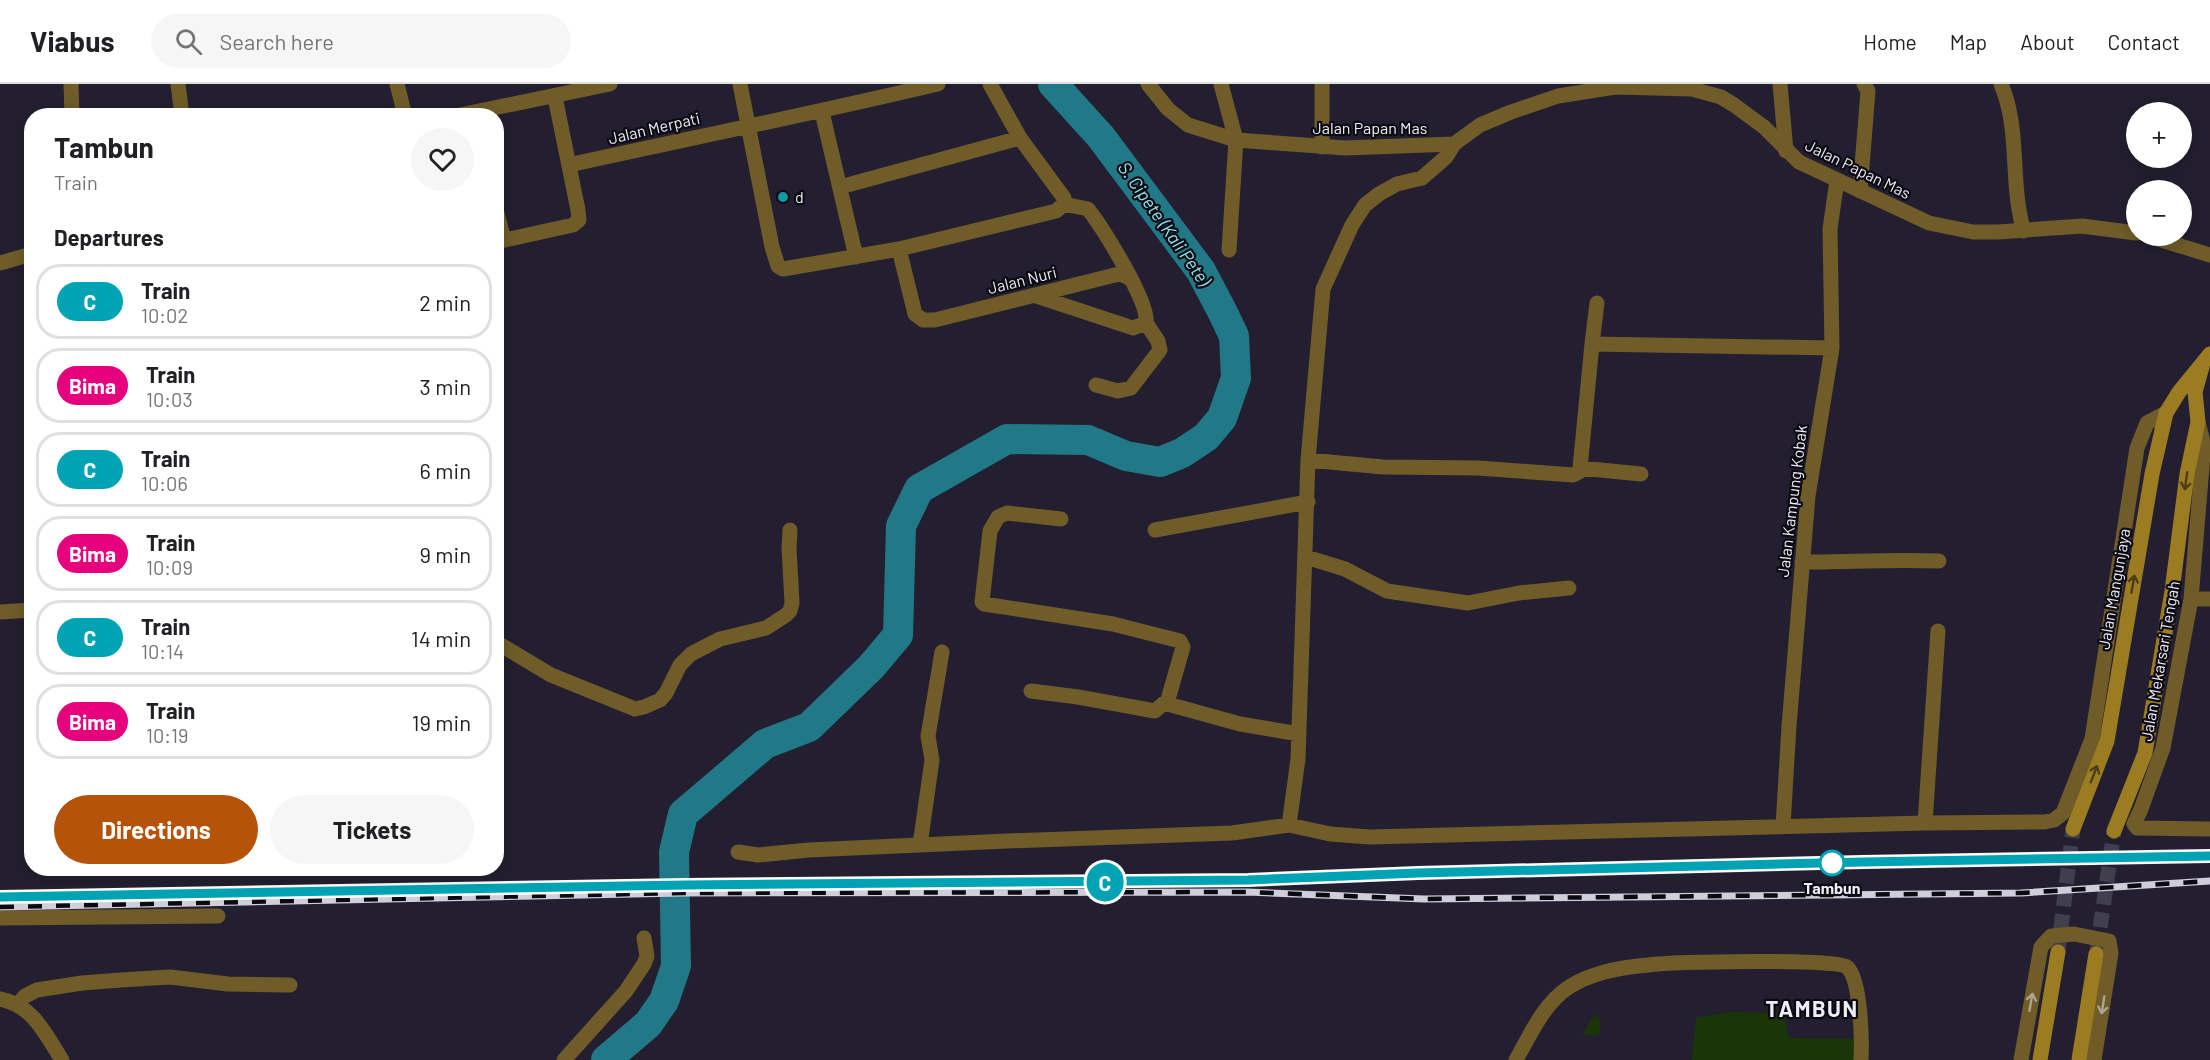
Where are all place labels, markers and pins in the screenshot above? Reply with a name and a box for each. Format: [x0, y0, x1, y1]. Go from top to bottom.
place label: d [795, 187, 804, 206]
marker: d [776, 190, 790, 204]
marker: Tambun [1819, 850, 1845, 876]
place label: Tambun [1803, 878, 1861, 897]

